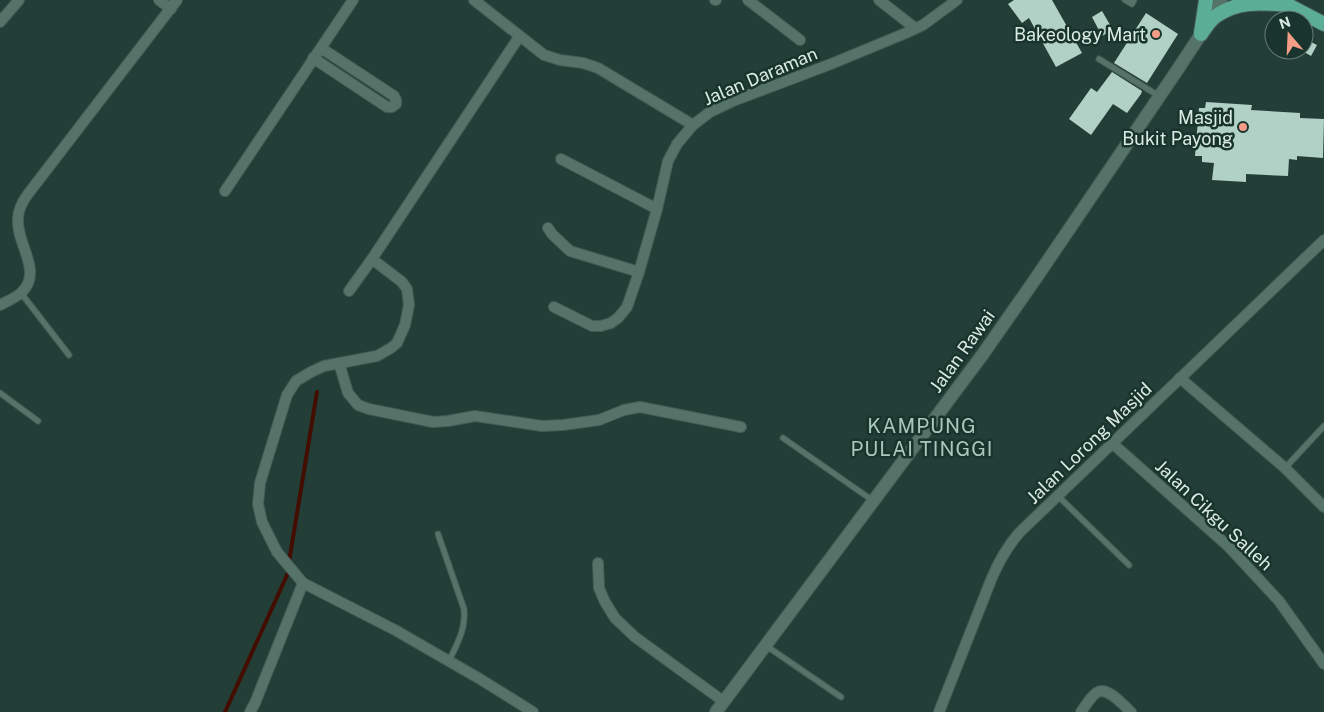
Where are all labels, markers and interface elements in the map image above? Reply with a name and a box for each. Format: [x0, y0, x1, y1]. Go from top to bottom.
north arrow [1264, 10, 1314, 60]
text: N [1277, 13, 1293, 32]
place label: Bakeology Mart [1014, 24, 1146, 45]
marker: Bakeology Mart [1150, 28, 1162, 40]
street label: Jalan Daraman [700, 42, 820, 110]
place label: Masjid Bukit Payong [1122, 107, 1233, 149]
marker: Masjid Bukit Payong [1237, 121, 1249, 133]
street label: Jalan Rawai [925, 306, 999, 396]
street label: Jalan Lorong Masjid [1022, 378, 1156, 508]
district label: KAMPUNG PULAI TINGGI [851, 414, 993, 461]
street label: Jalan Cikgu Salleh [1151, 455, 1277, 575]

